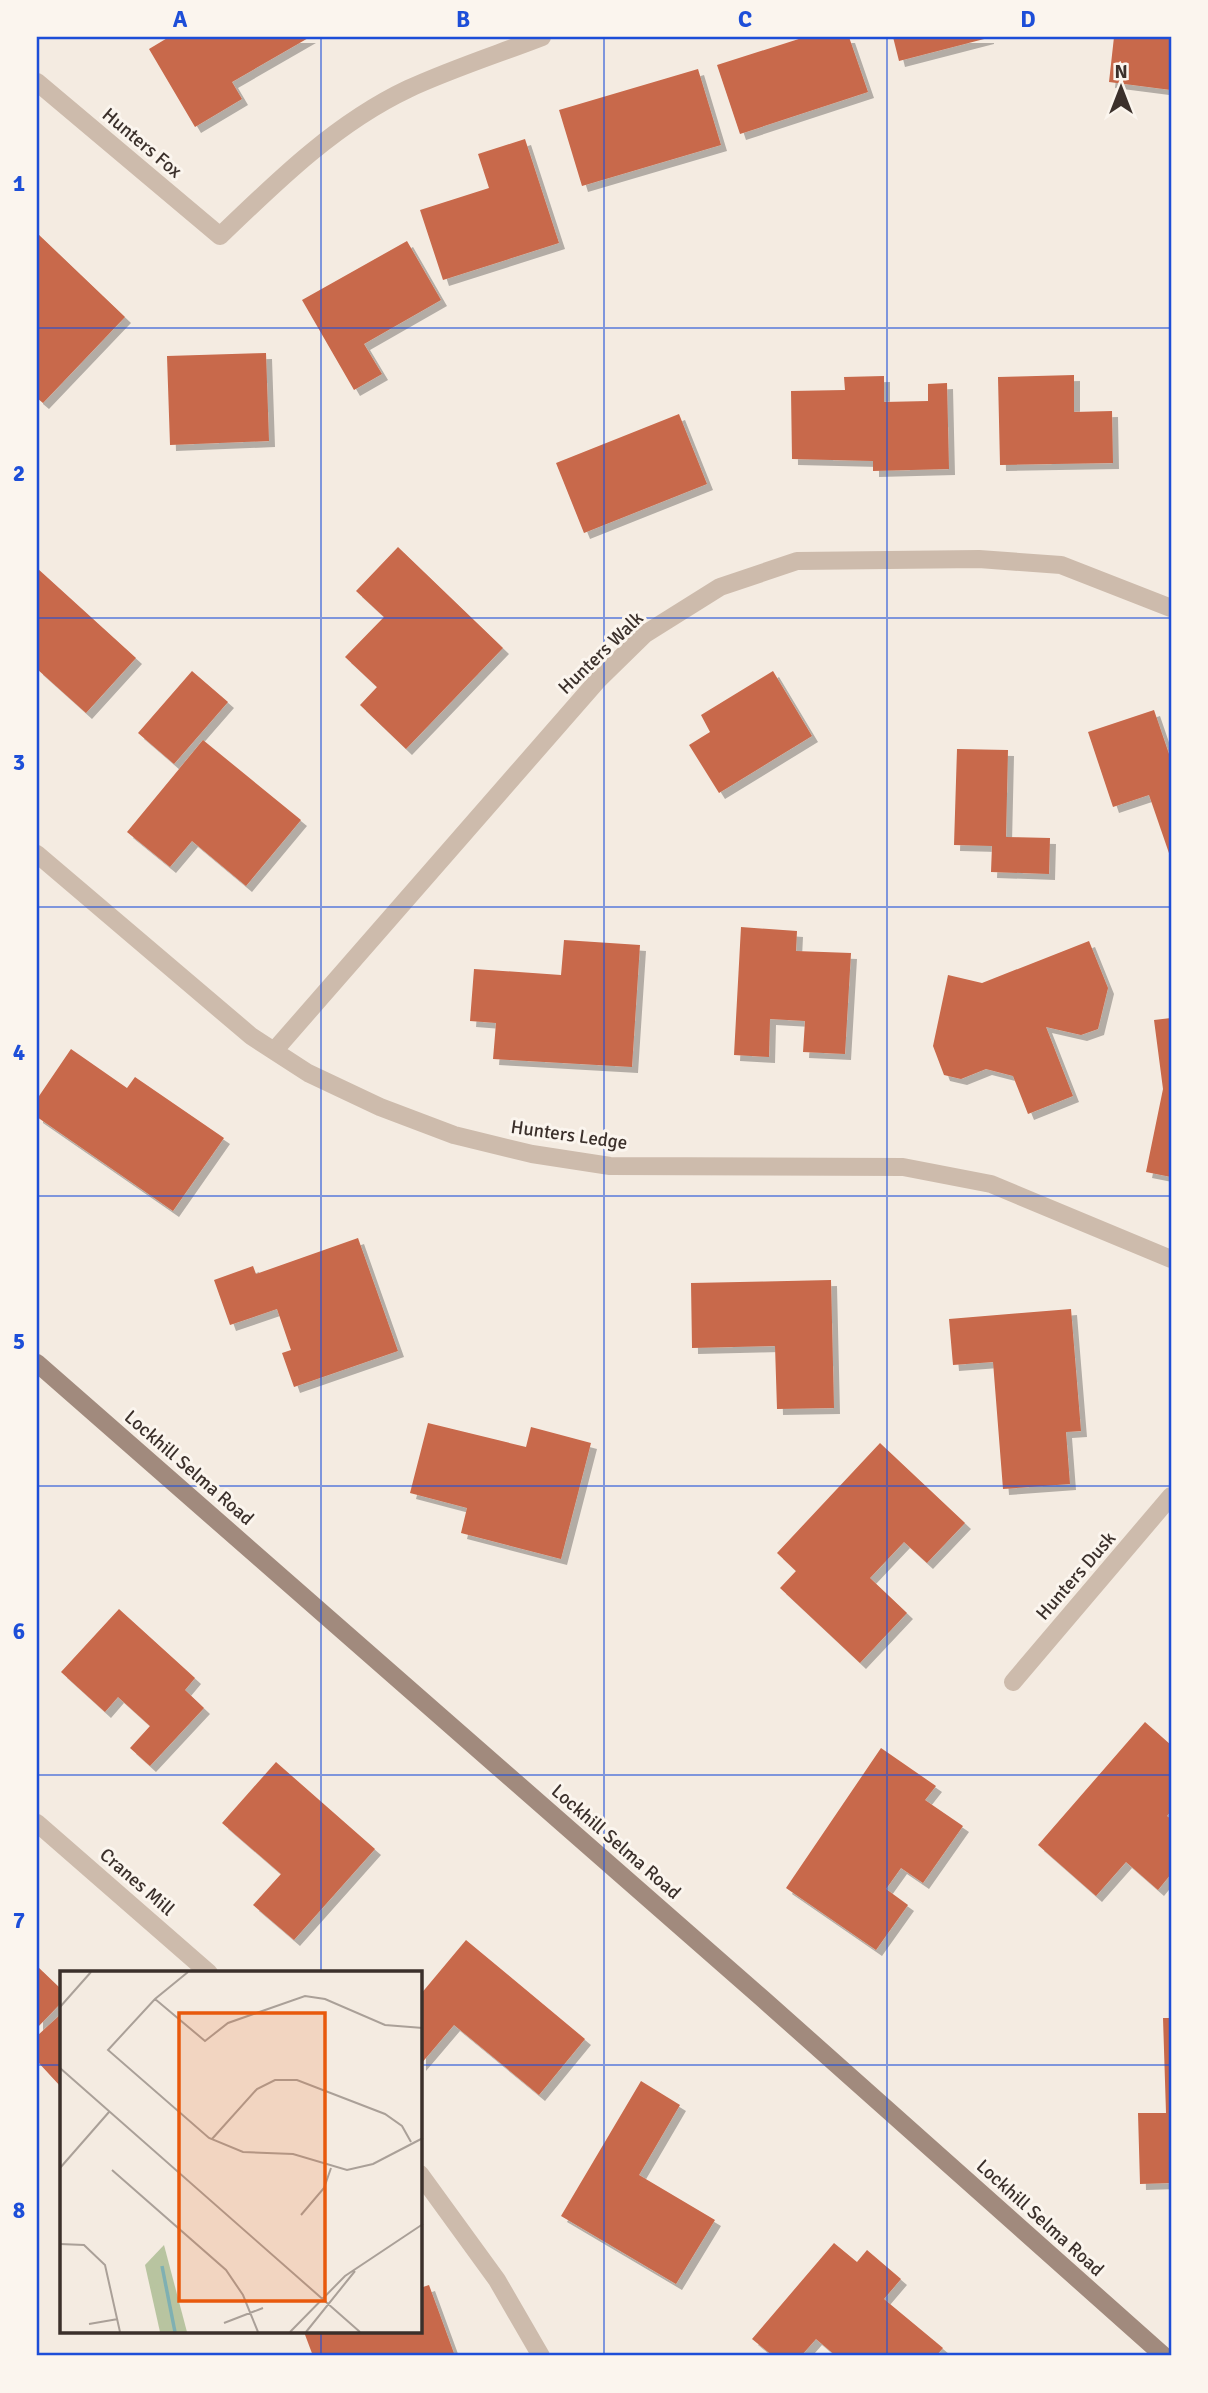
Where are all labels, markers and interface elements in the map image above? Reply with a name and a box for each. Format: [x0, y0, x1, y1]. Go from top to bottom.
text: A [173, 5, 188, 34]
text: B [456, 5, 470, 34]
text: C [738, 5, 752, 34]
text: D [1020, 5, 1036, 34]
north arrow [1086, 52, 1156, 122]
text: N [1114, 60, 1128, 84]
street label: Hunters Fox [97, 103, 187, 183]
text: 1 [13, 169, 25, 198]
text: 2 [13, 459, 25, 488]
street label: Hunters Walk [553, 606, 649, 700]
text: 3 [13, 748, 25, 777]
text: 4 [13, 1038, 25, 1067]
street label: Hunters Ledge [509, 1115, 629, 1155]
text: 5 [13, 1327, 25, 1356]
street label: Lockhill Selma Road [119, 1405, 259, 1531]
street label: Hunters Dusk [1031, 1526, 1121, 1625]
text: 6 [13, 1617, 25, 1646]
street label: Lockhill Selma Road [546, 1779, 686, 1905]
street label: Cranes Mill [94, 1843, 180, 1921]
text: 7 [13, 1906, 25, 1935]
inset map [60, 1971, 422, 2334]
street label: Lockhill Selma Road [971, 2154, 1109, 2282]
text: 8 [13, 2196, 25, 2225]

